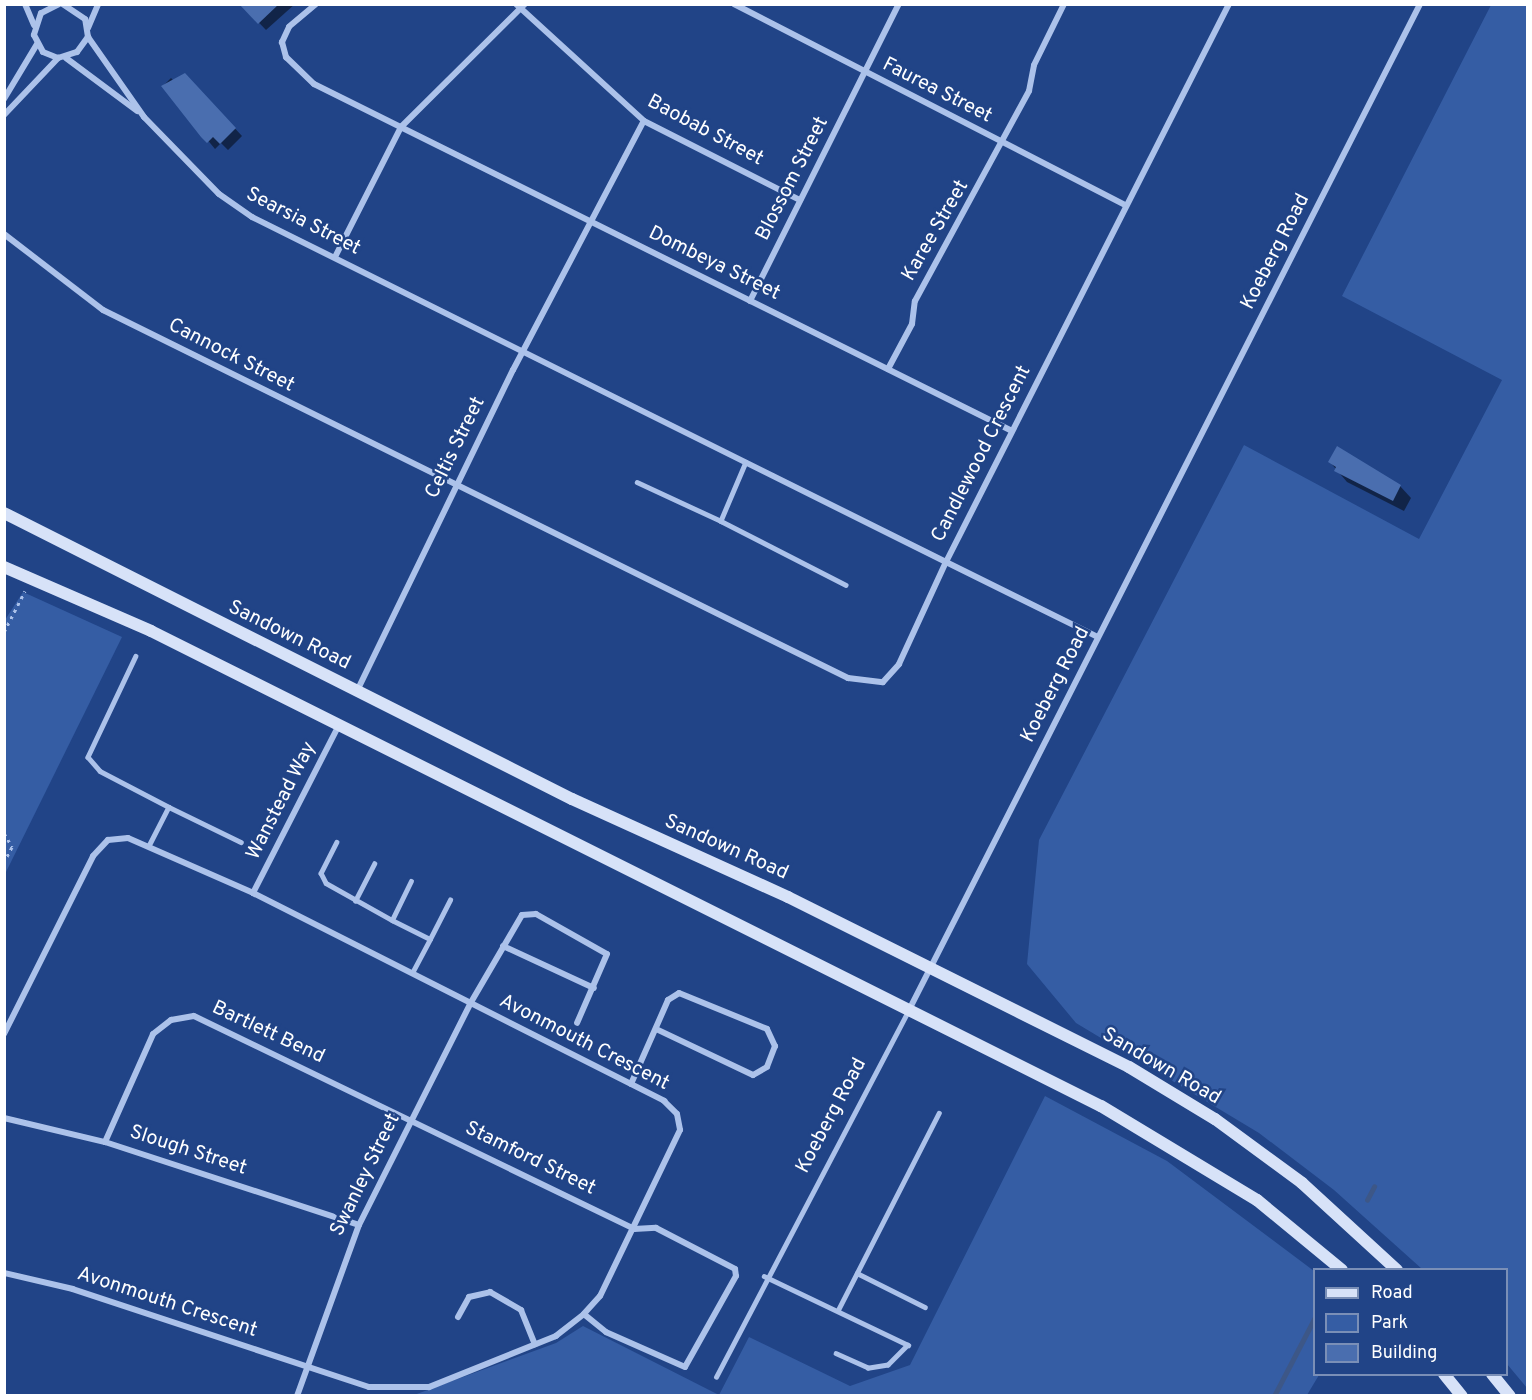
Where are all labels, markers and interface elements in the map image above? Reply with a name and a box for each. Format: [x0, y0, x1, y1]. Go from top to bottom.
street label: Faurea Street [878, 53, 996, 129]
street label: Baobab Street [643, 90, 767, 172]
street label: Blossom Street [752, 113, 834, 245]
street label: Karee Street [897, 176, 975, 286]
street label: Searsia Street [242, 183, 364, 261]
street label: Koeberg Road [1236, 190, 1316, 314]
street label: Dombeya Street [644, 222, 784, 306]
street label: Cannock Street [164, 314, 298, 398]
street label: Candlewood Crescent [927, 362, 1037, 546]
street label: Celtis Street [421, 393, 491, 503]
street label: Sandown Road [224, 596, 354, 676]
street label: Koeberg Road [1016, 623, 1096, 747]
street label: Wanstead Way [242, 738, 322, 864]
street label: Sandown Road [660, 810, 792, 886]
street label: Avonmouth Crescent [495, 990, 673, 1096]
street label: Bartlett Bend [208, 996, 328, 1070]
street label: Sandown Road [1097, 1023, 1225, 1111]
street label: Koeberg Road [792, 1054, 872, 1178]
street label: Swanley Street [326, 1110, 406, 1240]
street label: Stamford Street [461, 1117, 599, 1201]
street label: Slough Street [126, 1121, 250, 1181]
street label: Avonmouth Crescent [74, 1263, 260, 1343]
legend [1313, 1268, 1508, 1376]
text: Road [1371, 1282, 1413, 1305]
text: Park [1371, 1312, 1408, 1335]
text: Building [1371, 1342, 1437, 1365]

